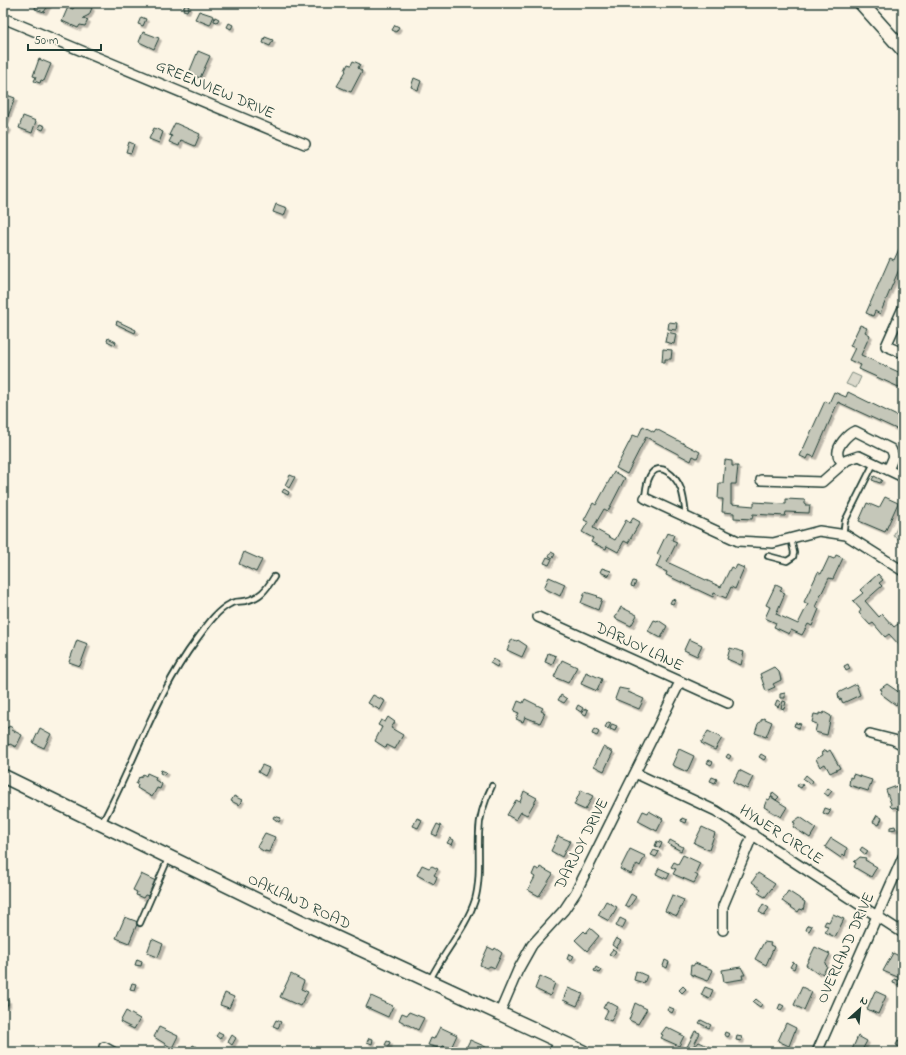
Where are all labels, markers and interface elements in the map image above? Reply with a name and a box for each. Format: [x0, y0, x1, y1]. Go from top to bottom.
scale bar [28, 26, 101, 52]
text: 50 m [34, 32, 58, 50]
street label: GREENVIEW DRIVE [152, 54, 278, 126]
street label: DARJOY LANE [590, 616, 687, 678]
street label: DARJOY DRIVE [548, 794, 615, 895]
street label: HYNER CIRCLE [734, 799, 828, 871]
street label: OAKLAND ROAD [243, 868, 355, 936]
street label: OVERLAND DRIVE [813, 890, 879, 1006]
north arrow [840, 989, 880, 1029]

